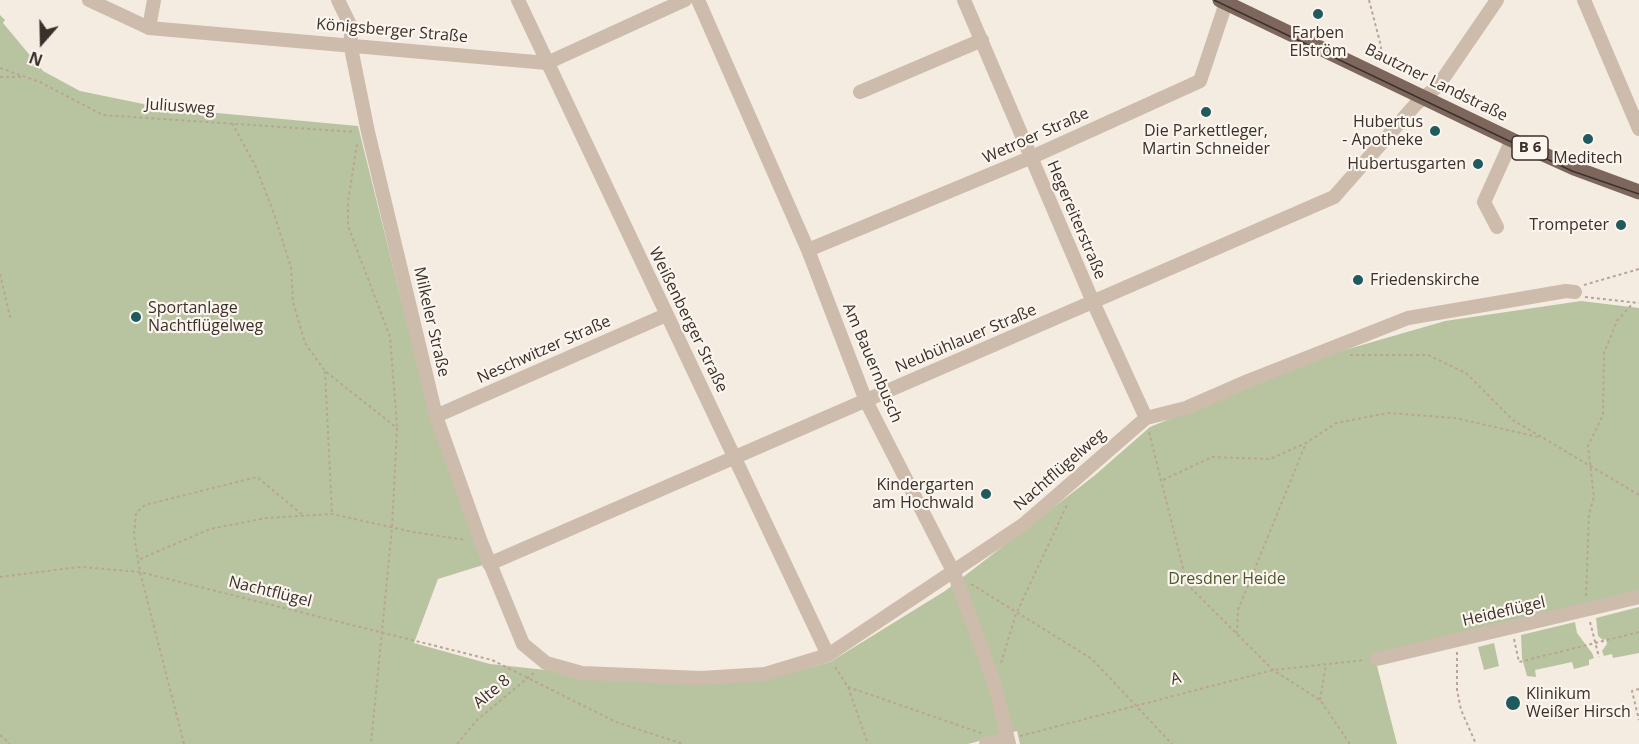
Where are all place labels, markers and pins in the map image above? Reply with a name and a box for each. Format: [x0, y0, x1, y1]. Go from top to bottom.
marker: Farben Elström [1311, 7, 1325, 21]
place label: Farben Elström [1289, 23, 1347, 61]
marker: Die Parkettleger, Martin Schneider [1199, 105, 1213, 119]
place label: Hubertus - Apotheke [1342, 112, 1423, 150]
place label: Die Parkettleger, Martin Schneider [1142, 121, 1270, 159]
marker: Hubertus - Apotheke [1428, 124, 1442, 138]
marker: Meditech [1581, 132, 1595, 146]
place label: Meditech [1553, 148, 1623, 168]
place label: Hubertusgarten [1347, 154, 1466, 174]
marker: Hubertusgarten [1471, 157, 1485, 171]
place label: Trompeter [1529, 215, 1609, 235]
marker: Trompeter [1614, 218, 1628, 232]
place label: Friedenskirche [1370, 270, 1479, 290]
marker: Friedenskirche [1351, 273, 1365, 287]
place label: Sportanlage Nachtflügelweg [148, 298, 263, 336]
marker: Sportanlage Nachtflügelweg [129, 310, 143, 324]
place label: Kindergarten am Hochwald [872, 475, 974, 513]
marker: Kindergarten am Hochwald [979, 487, 993, 501]
place label: Klinikum Weißer Hirsch [1526, 684, 1631, 722]
marker: Klinikum Weißer Hirsch [1504, 694, 1522, 712]

